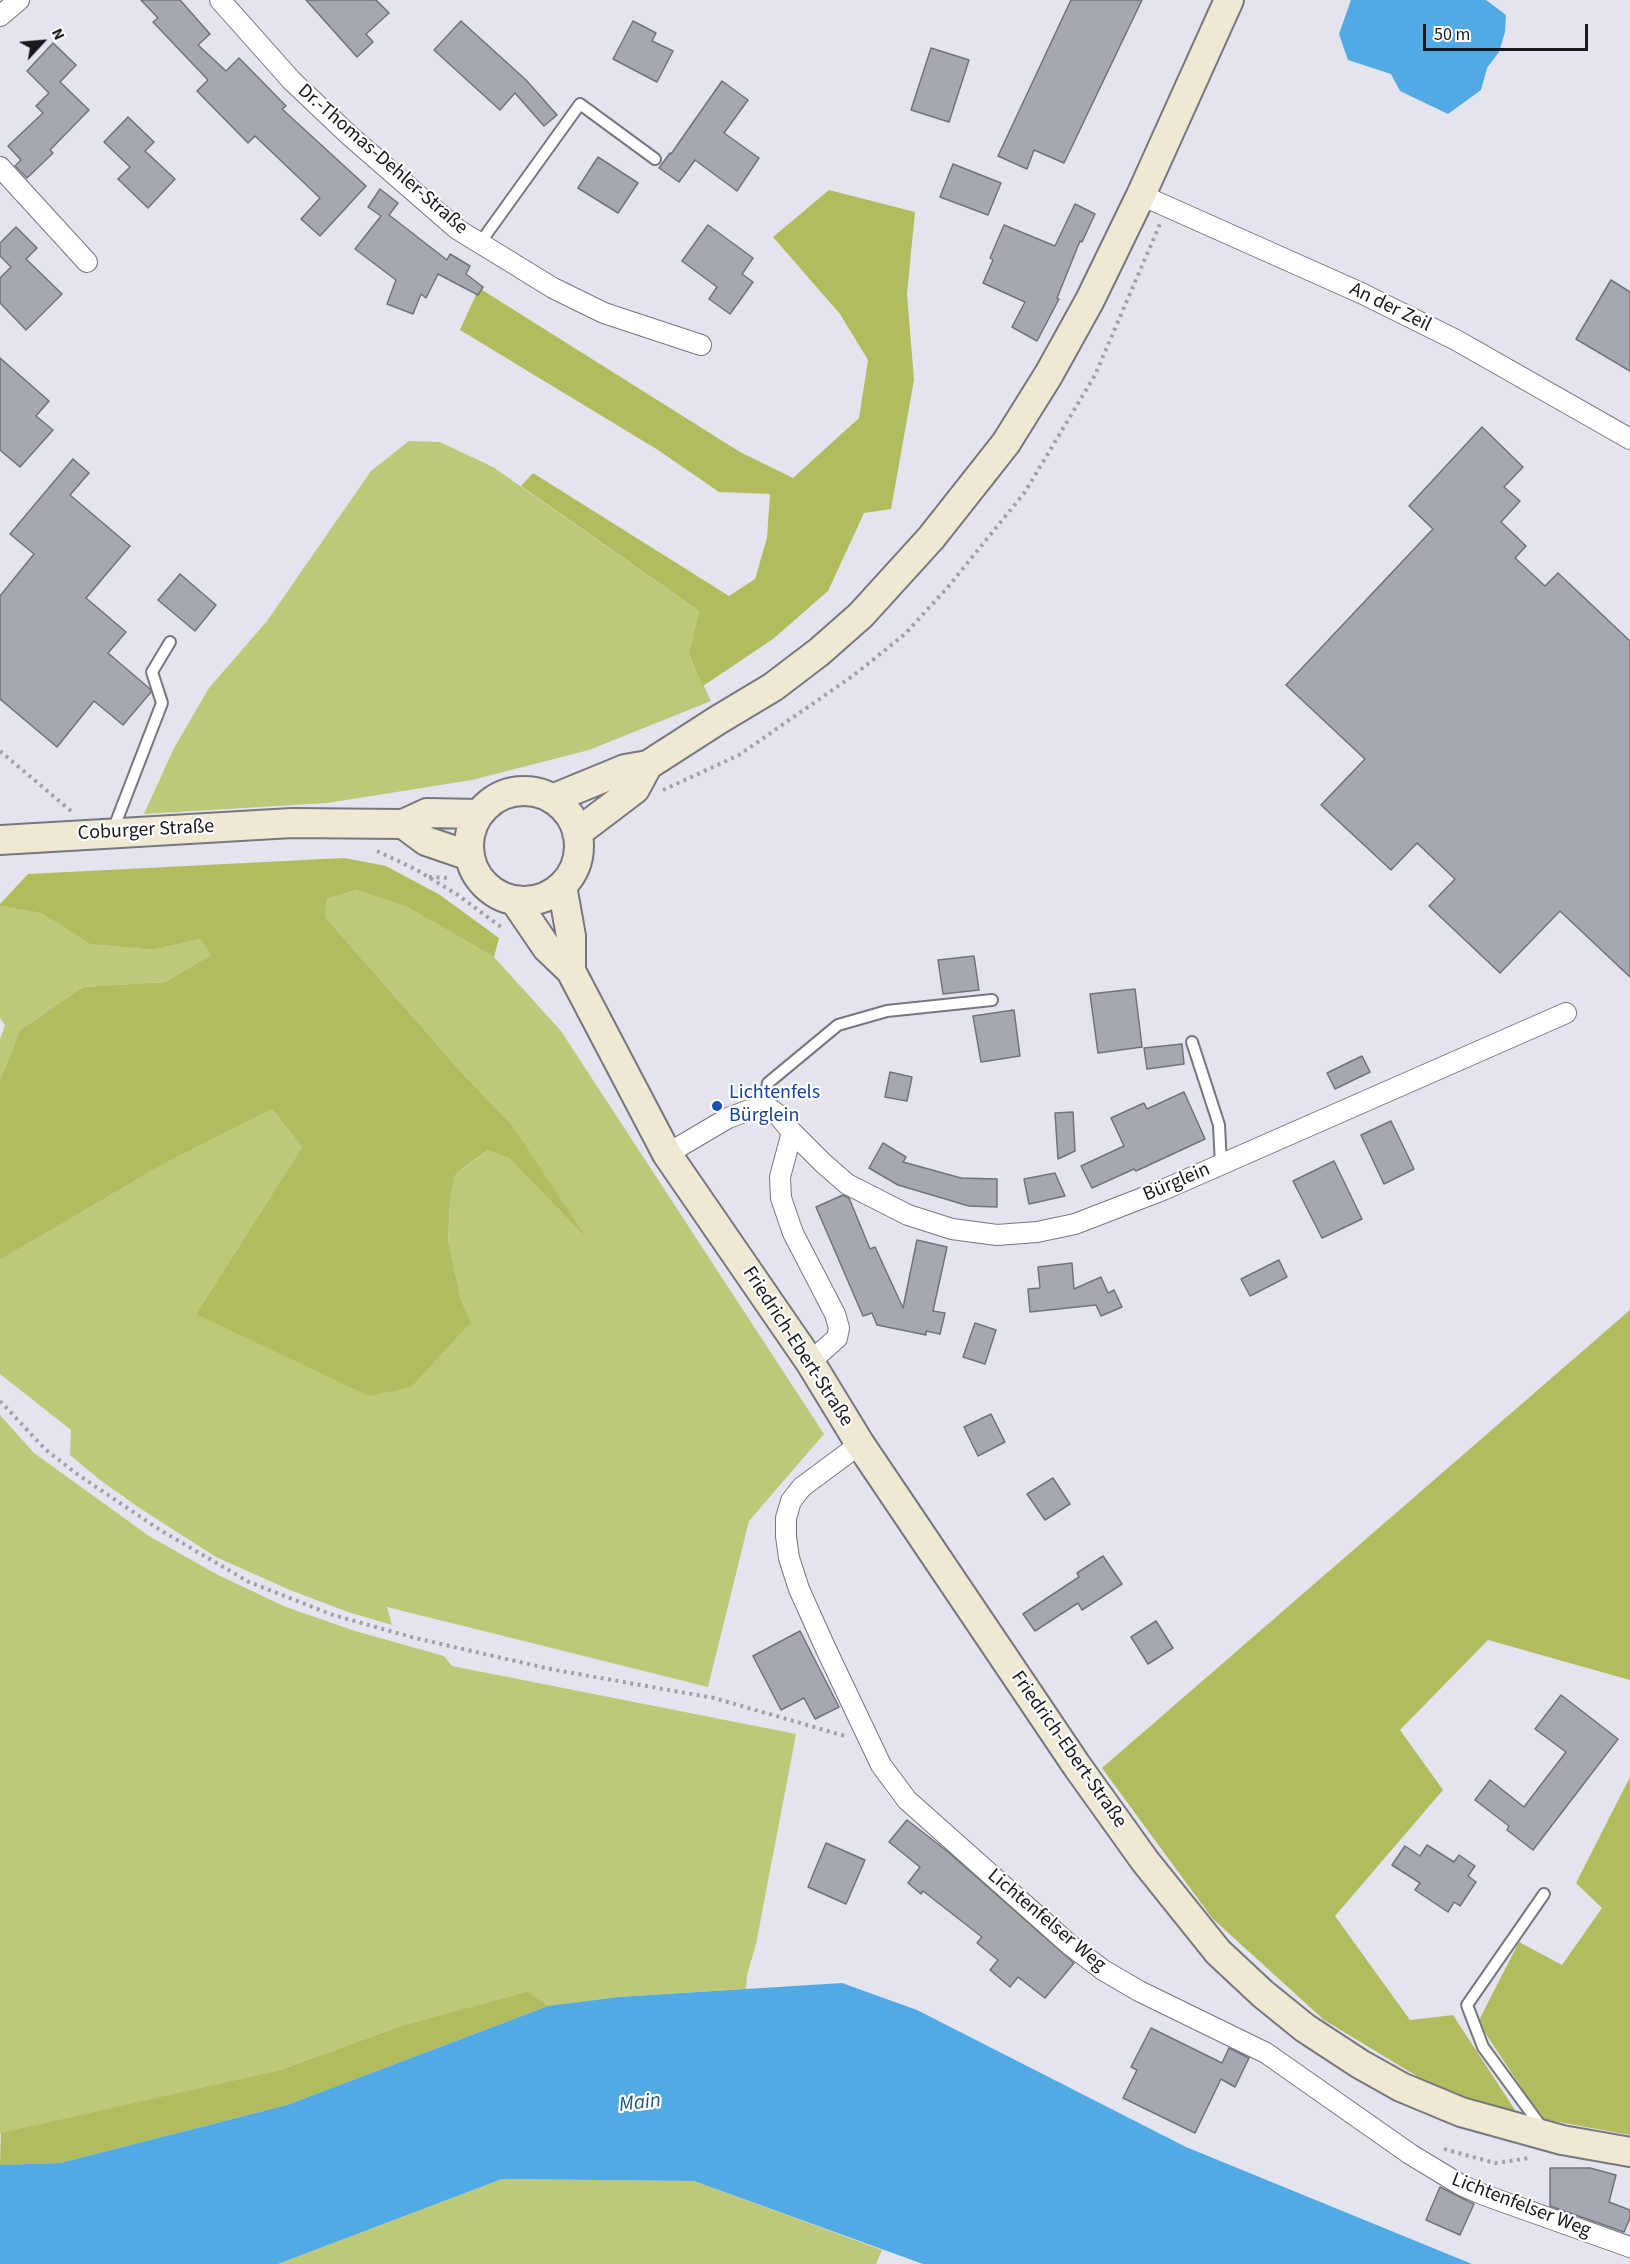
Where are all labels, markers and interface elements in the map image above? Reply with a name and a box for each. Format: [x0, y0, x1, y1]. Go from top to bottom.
north arrow [12, 12, 72, 72]
scale bar [1426, 12, 1591, 50]
text: 50 m [1434, 22, 1470, 47]
text: N [46, 24, 70, 44]
street label: Dr.-Thomas-Dehler-Straße [292, 80, 472, 240]
street label: An der Zeil [1345, 278, 1435, 338]
street label: Coburger Straße [77, 815, 215, 847]
place label: Lichtenfels Bürglein [729, 1082, 820, 1129]
marker: Lichtenfels Bürglein [710, 1099, 724, 1113]
street label: Bürglein [1140, 1158, 1214, 1208]
street label: Friedrich-Ebert-Straße [736, 1262, 858, 1432]
street label: Friedrich-Ebert-Straße [1005, 1667, 1131, 1833]
street label: Lichtenfelser Weg [982, 1864, 1110, 1978]
water label: Main [618, 2089, 662, 2119]
street label: Lichtenfelser Weg [1448, 2168, 1594, 2244]

